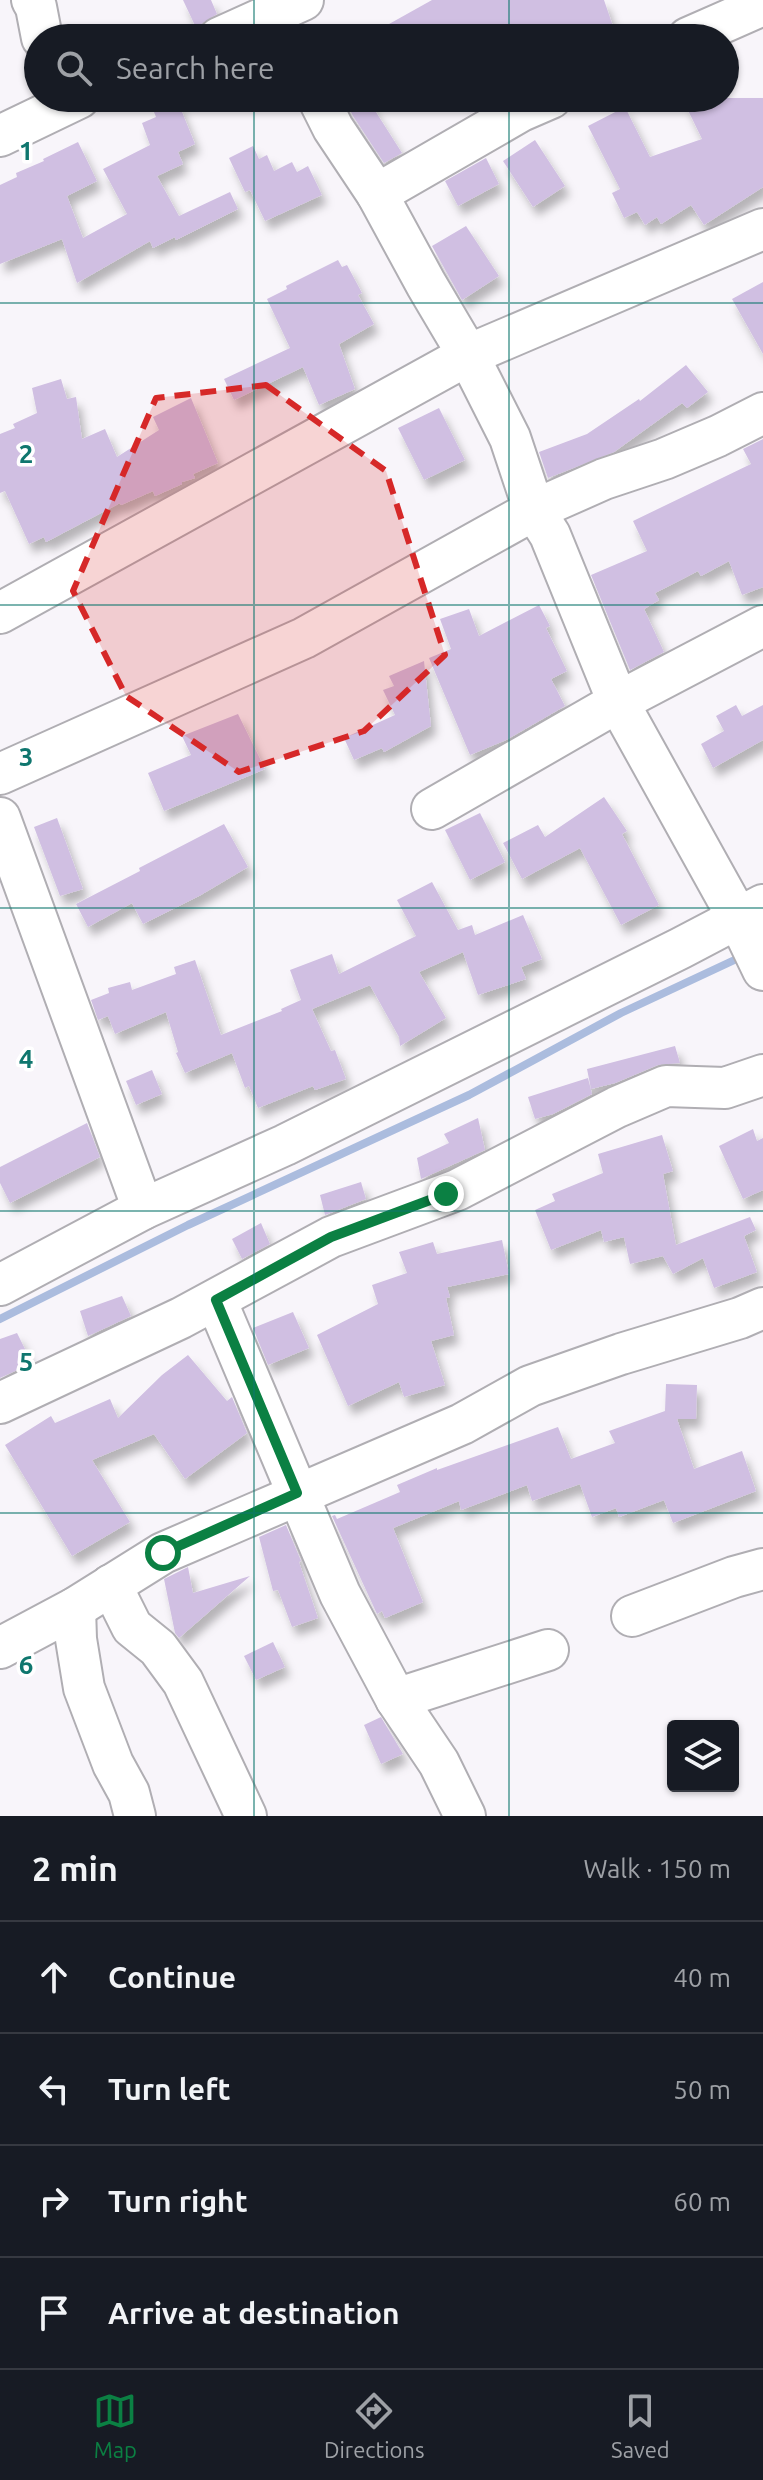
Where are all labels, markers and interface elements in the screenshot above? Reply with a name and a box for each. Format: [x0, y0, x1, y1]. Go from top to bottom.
search box [24, 24, 739, 112]
icon: search [52, 46, 96, 90]
text: Search here [116, 51, 275, 85]
text: 1 [19, 136, 33, 165]
text: 2 [19, 439, 33, 468]
text: 3 [19, 742, 33, 771]
text: 4 [19, 1044, 33, 1073]
route end [428, 1176, 464, 1212]
text: 5 [19, 1347, 33, 1376]
route start [145, 1535, 181, 1571]
text: 6 [19, 1650, 33, 1679]
map controls [667, 1720, 739, 1792]
button: layers [667, 1720, 739, 1792]
text: 2 min [32, 1849, 118, 1887]
text: Walk · 150 m [583, 1854, 731, 1883]
icon: ahead [32, 1955, 76, 1999]
text: Continue [108, 1960, 236, 1994]
text: 40 m [673, 1963, 731, 1992]
icon: left [32, 2067, 76, 2111]
text: Turn left [108, 2072, 230, 2106]
text: 50 m [673, 2075, 731, 2104]
icon: right [32, 2179, 76, 2223]
text: Turn right [108, 2184, 248, 2218]
text: 60 m [673, 2187, 731, 2216]
icon: arrive [32, 2291, 76, 2335]
text: Arrive at destination [108, 2296, 400, 2330]
tab: Map [93, 2389, 137, 2462]
tab: Directions [324, 2389, 424, 2462]
tab: Saved [611, 2389, 670, 2462]

